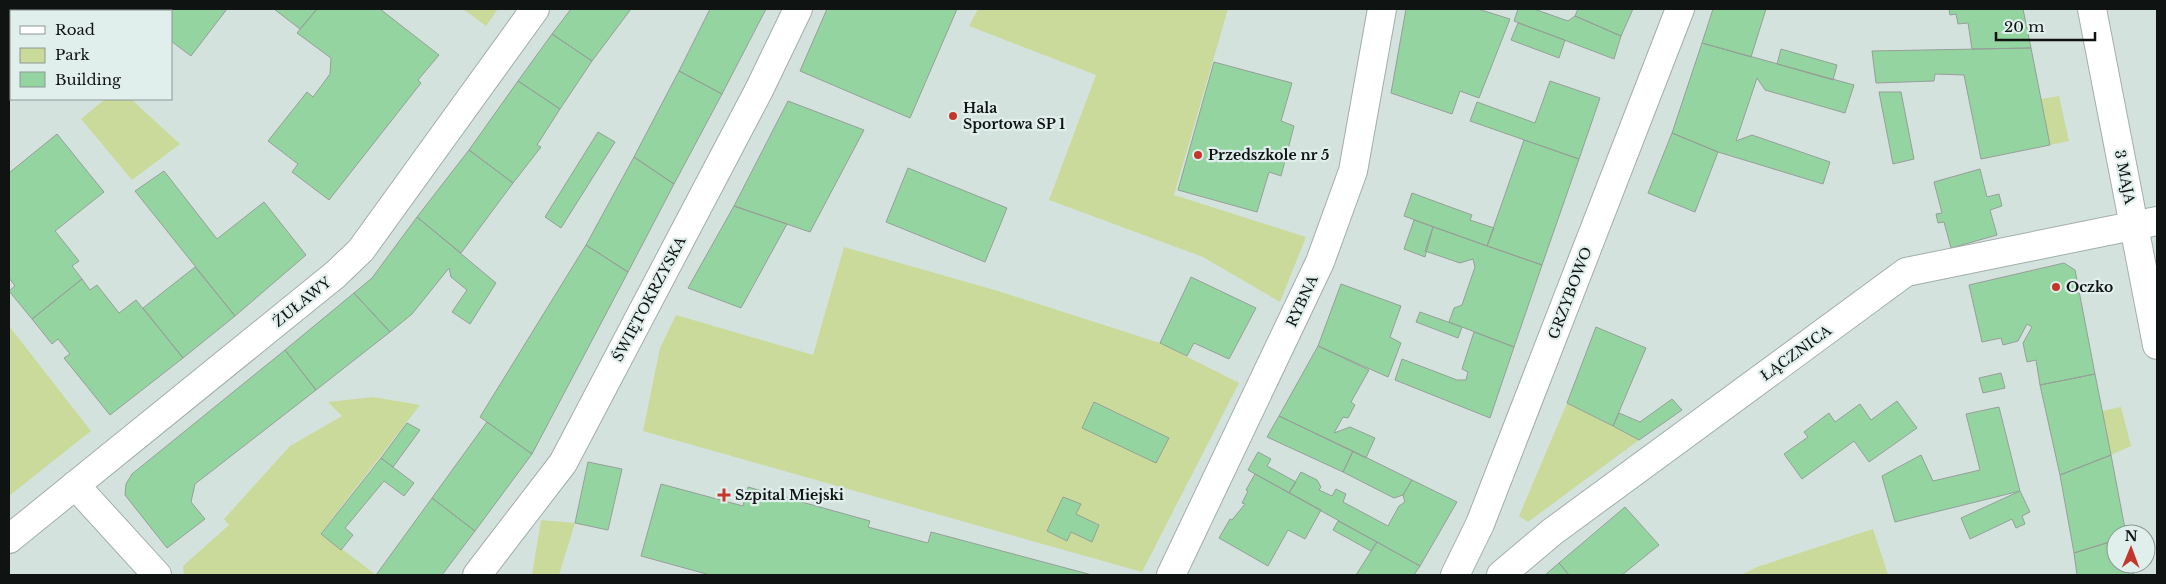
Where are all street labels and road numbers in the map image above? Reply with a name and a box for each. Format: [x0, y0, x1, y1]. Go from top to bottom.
street label: 3 MAJA [2111, 148, 2139, 206]
street label: ŚWIĘTOKRZYSKA [608, 233, 690, 365]
street label: GRZYBOWO [1544, 244, 1596, 342]
street label: RYBNA [1282, 272, 1322, 330]
street label: ŻUŁAWY [269, 273, 335, 331]
street label: ŁĄCZNICA [1757, 321, 1835, 385]

